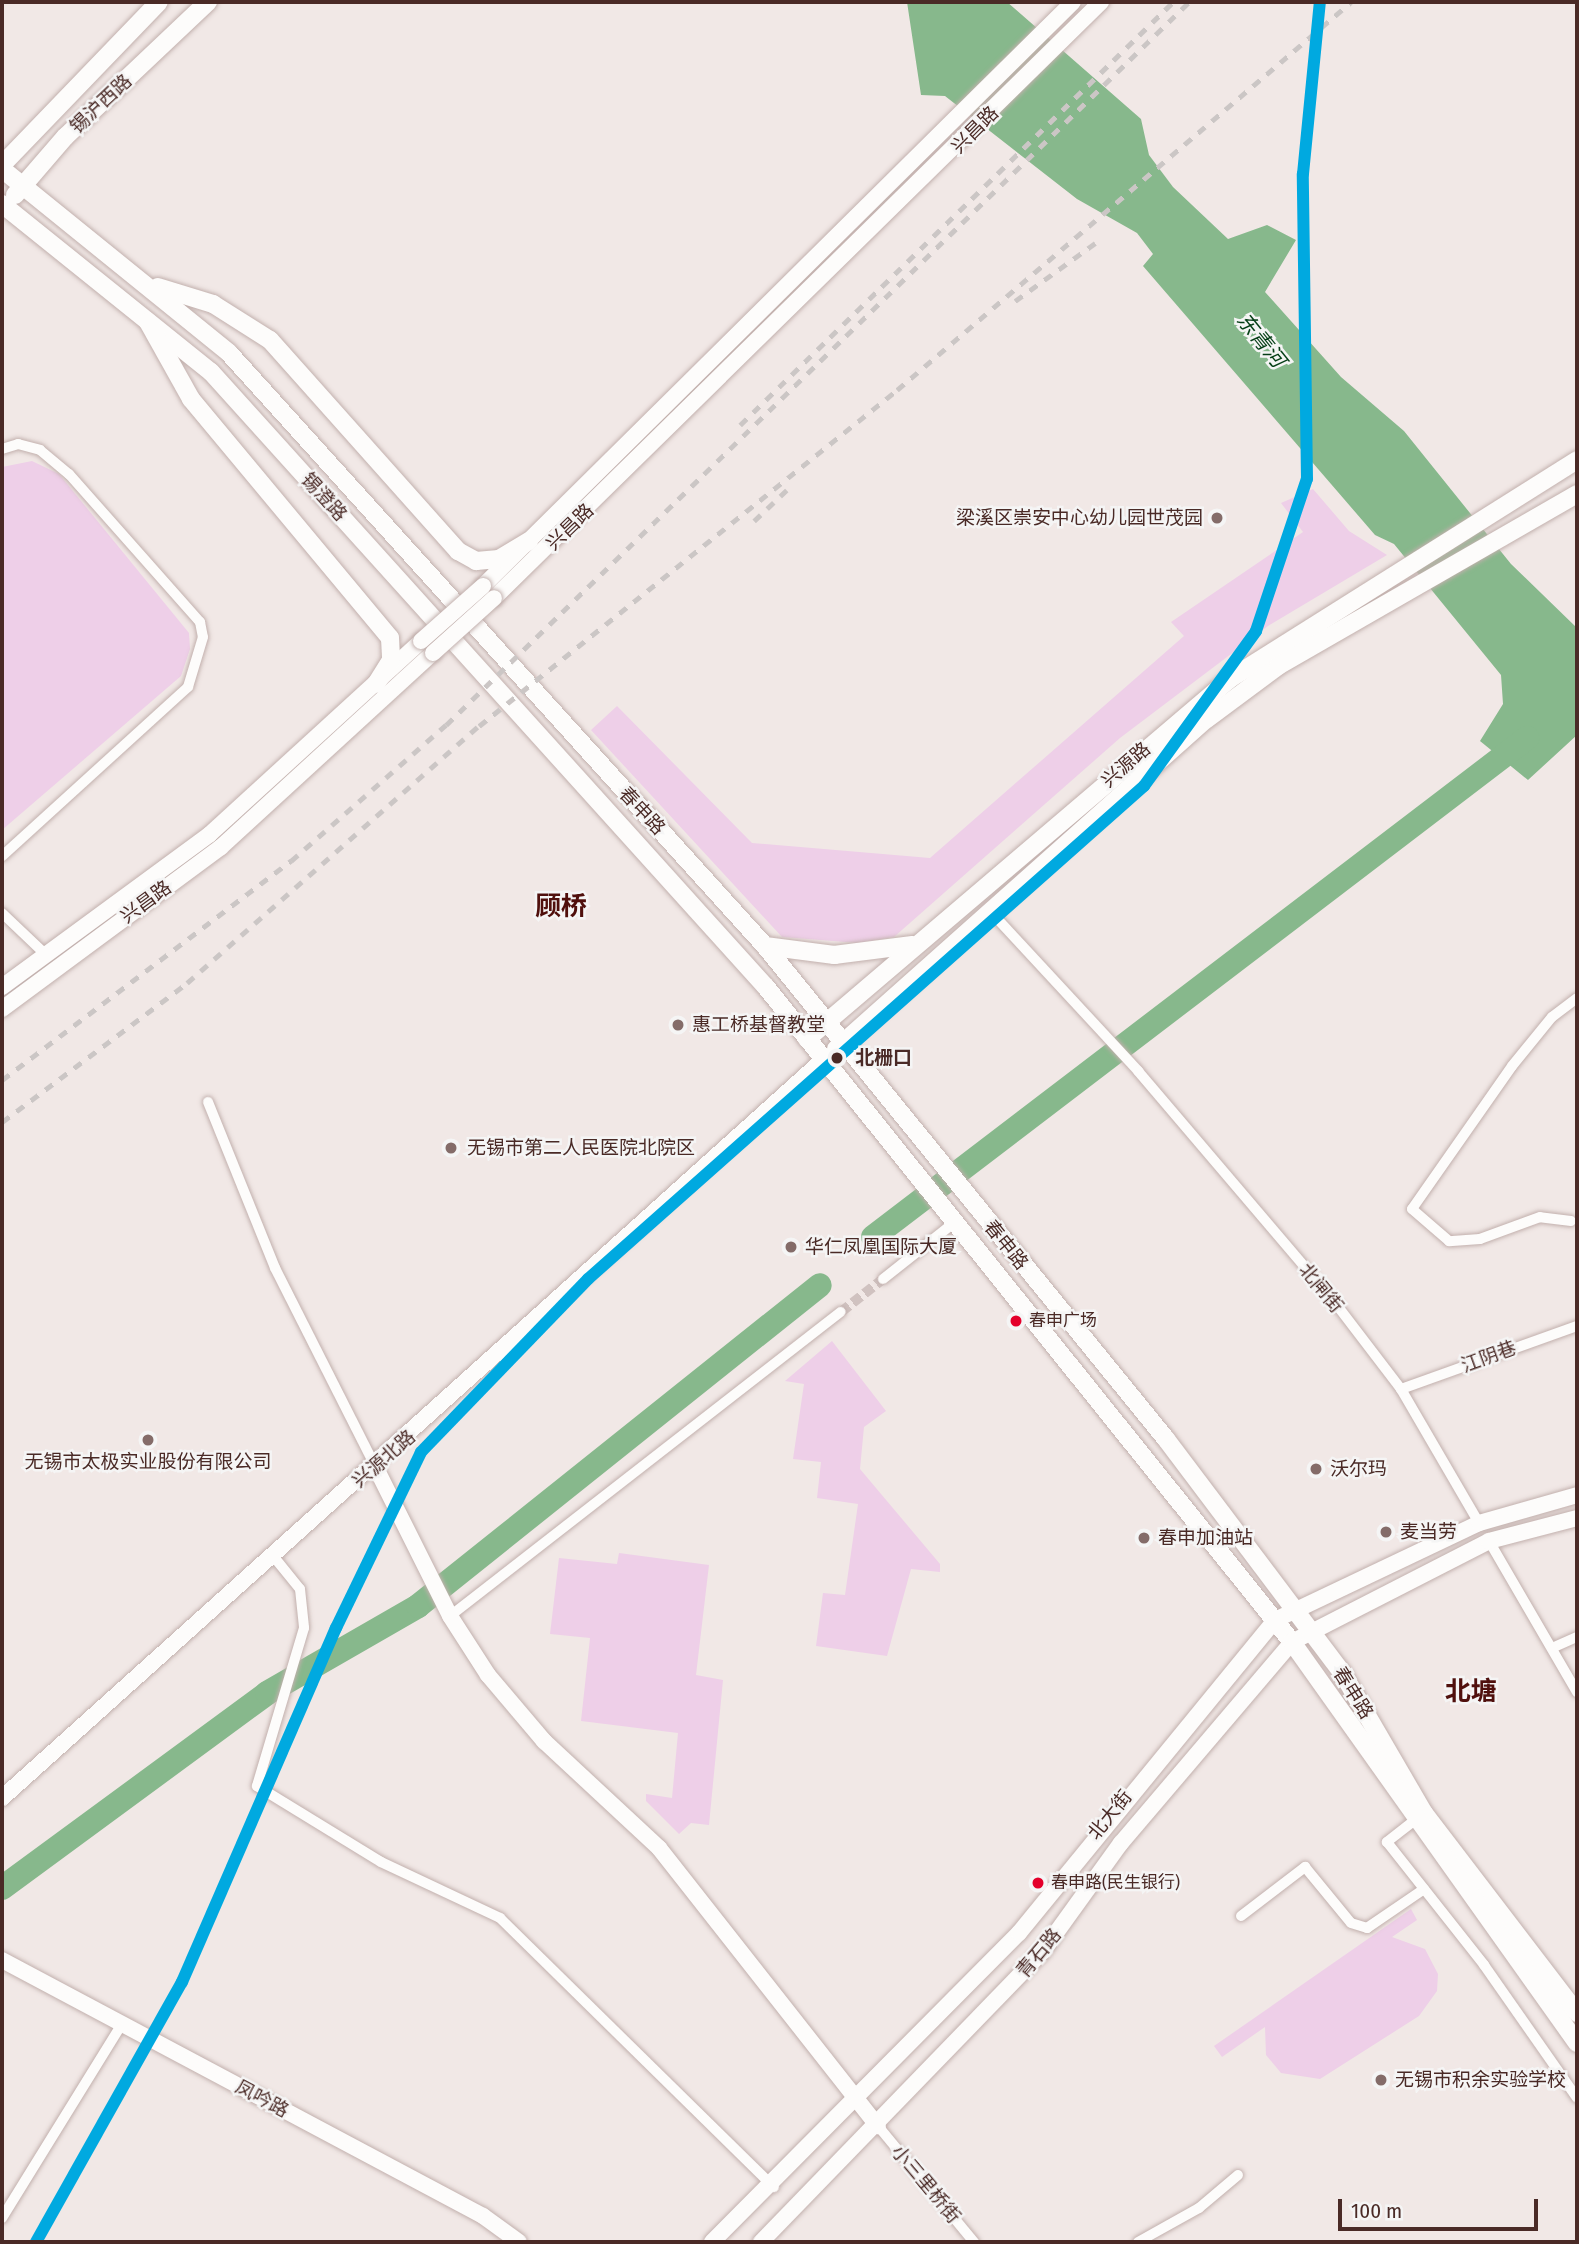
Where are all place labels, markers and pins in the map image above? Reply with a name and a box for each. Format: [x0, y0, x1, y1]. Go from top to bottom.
place label: 梁溪区崇安中心幼儿园世茂园 [956, 507, 1203, 529]
marker: 梁溪区崇安中心幼儿园世茂园 [1209, 510, 1225, 526]
place label: 惠工桥基督教堂 [692, 1014, 825, 1036]
marker: 惠工桥基督教堂 [670, 1017, 686, 1033]
marker: 北栅口 [825, 1046, 849, 1070]
place label: 北栅口 [855, 1047, 912, 1069]
place label: 无锡市第二人民医院北院区 [467, 1137, 695, 1159]
marker: 无锡市第二人民医院北院区 [441, 1138, 461, 1158]
place label: 华仁凤凰国际大厦 [805, 1236, 957, 1258]
marker: 华仁凤凰国际大厦 [783, 1239, 799, 1255]
place label: 春申广场 [1029, 1311, 1097, 1331]
marker: 春申广场 [1009, 1314, 1023, 1328]
marker: 无锡市太极实业股份有限公司 [140, 1432, 156, 1448]
place label: 无锡市太极实业股份有限公司 [25, 1451, 271, 1473]
place label: 沃尔玛 [1330, 1458, 1387, 1480]
marker: 沃尔玛 [1308, 1461, 1324, 1477]
place label: 麦当劳 [1400, 1521, 1457, 1543]
marker: 麦当劳 [1378, 1524, 1394, 1540]
place label: 春申加油站 [1158, 1527, 1253, 1549]
marker: 春申加油站 [1136, 1530, 1152, 1546]
place label: 春申路(民生银行) [1051, 1873, 1180, 1893]
marker: 春申路(民生银行) [1031, 1876, 1045, 1890]
place label: 无锡市积余实验学校 [1395, 2069, 1566, 2091]
marker: 无锡市积余实验学校 [1373, 2072, 1389, 2088]

